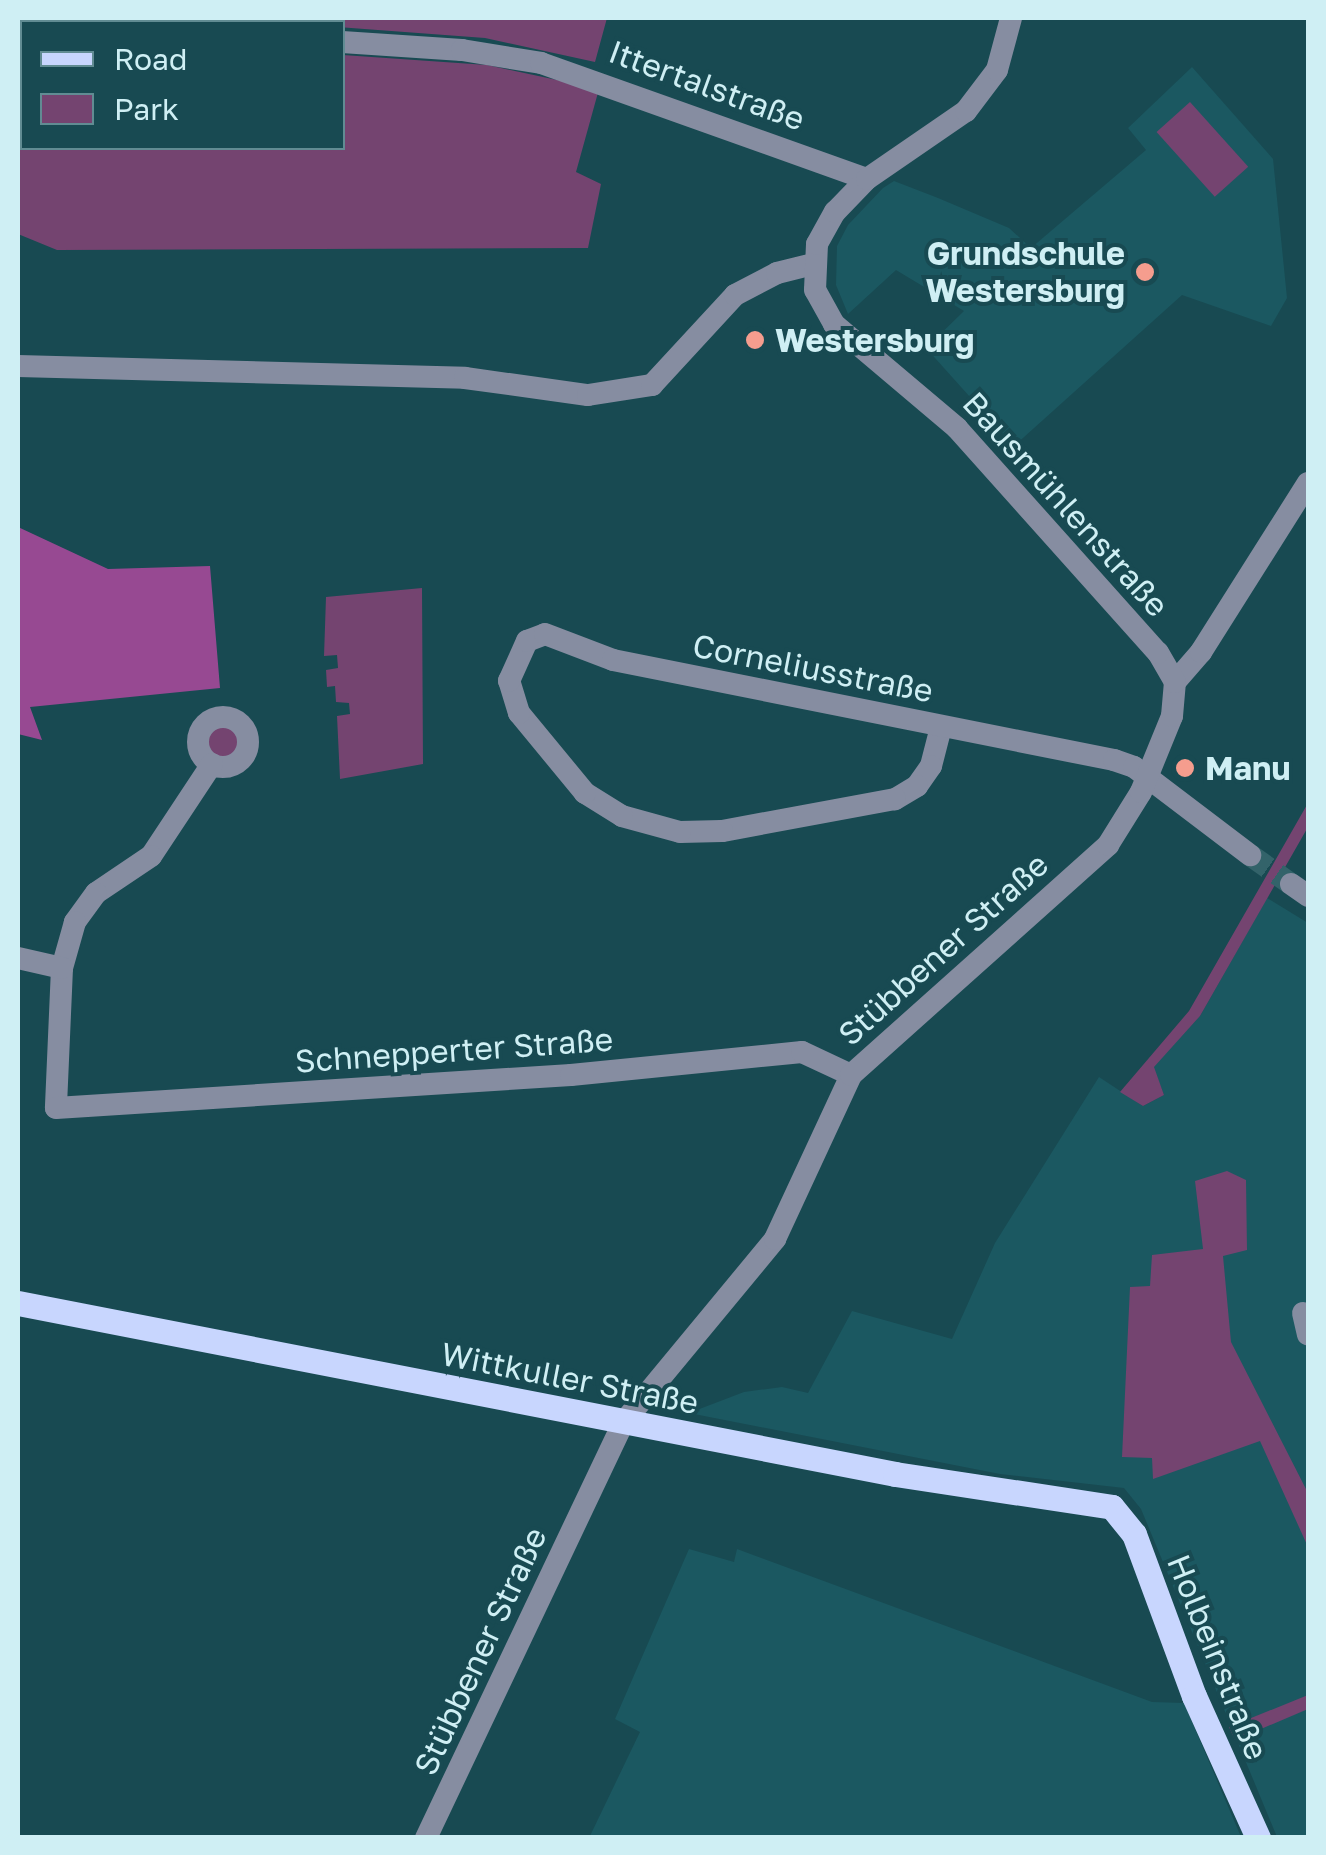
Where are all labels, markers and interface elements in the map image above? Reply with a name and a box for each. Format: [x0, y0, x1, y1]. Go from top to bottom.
legend [20, 20, 345, 150]
street label: Ittertalstraße [604, 32, 810, 138]
text: Road [114, 41, 188, 77]
text: Park [114, 91, 179, 127]
place label: Grundschule Westersburg [925, 235, 1125, 310]
marker: Grundschule Westersburg [1134, 261, 1156, 283]
place label: Westersburg [775, 321, 975, 359]
marker: Westersburg [744, 329, 766, 351]
street label: Bausmühlenstraße [955, 384, 1177, 624]
street label: Corneliusstraße [690, 626, 936, 710]
place label: Manu [1205, 749, 1290, 787]
marker: Manu [1174, 757, 1196, 779]
street label: Stübbener Straße [830, 845, 1056, 1053]
street label: Schnepperter Straße [294, 1020, 614, 1080]
street label: Wittkuller Straße [438, 1334, 702, 1422]
street label: Stübbener Straße [406, 1521, 554, 1781]
street label: Holbeinstraße [1159, 1549, 1277, 1765]

